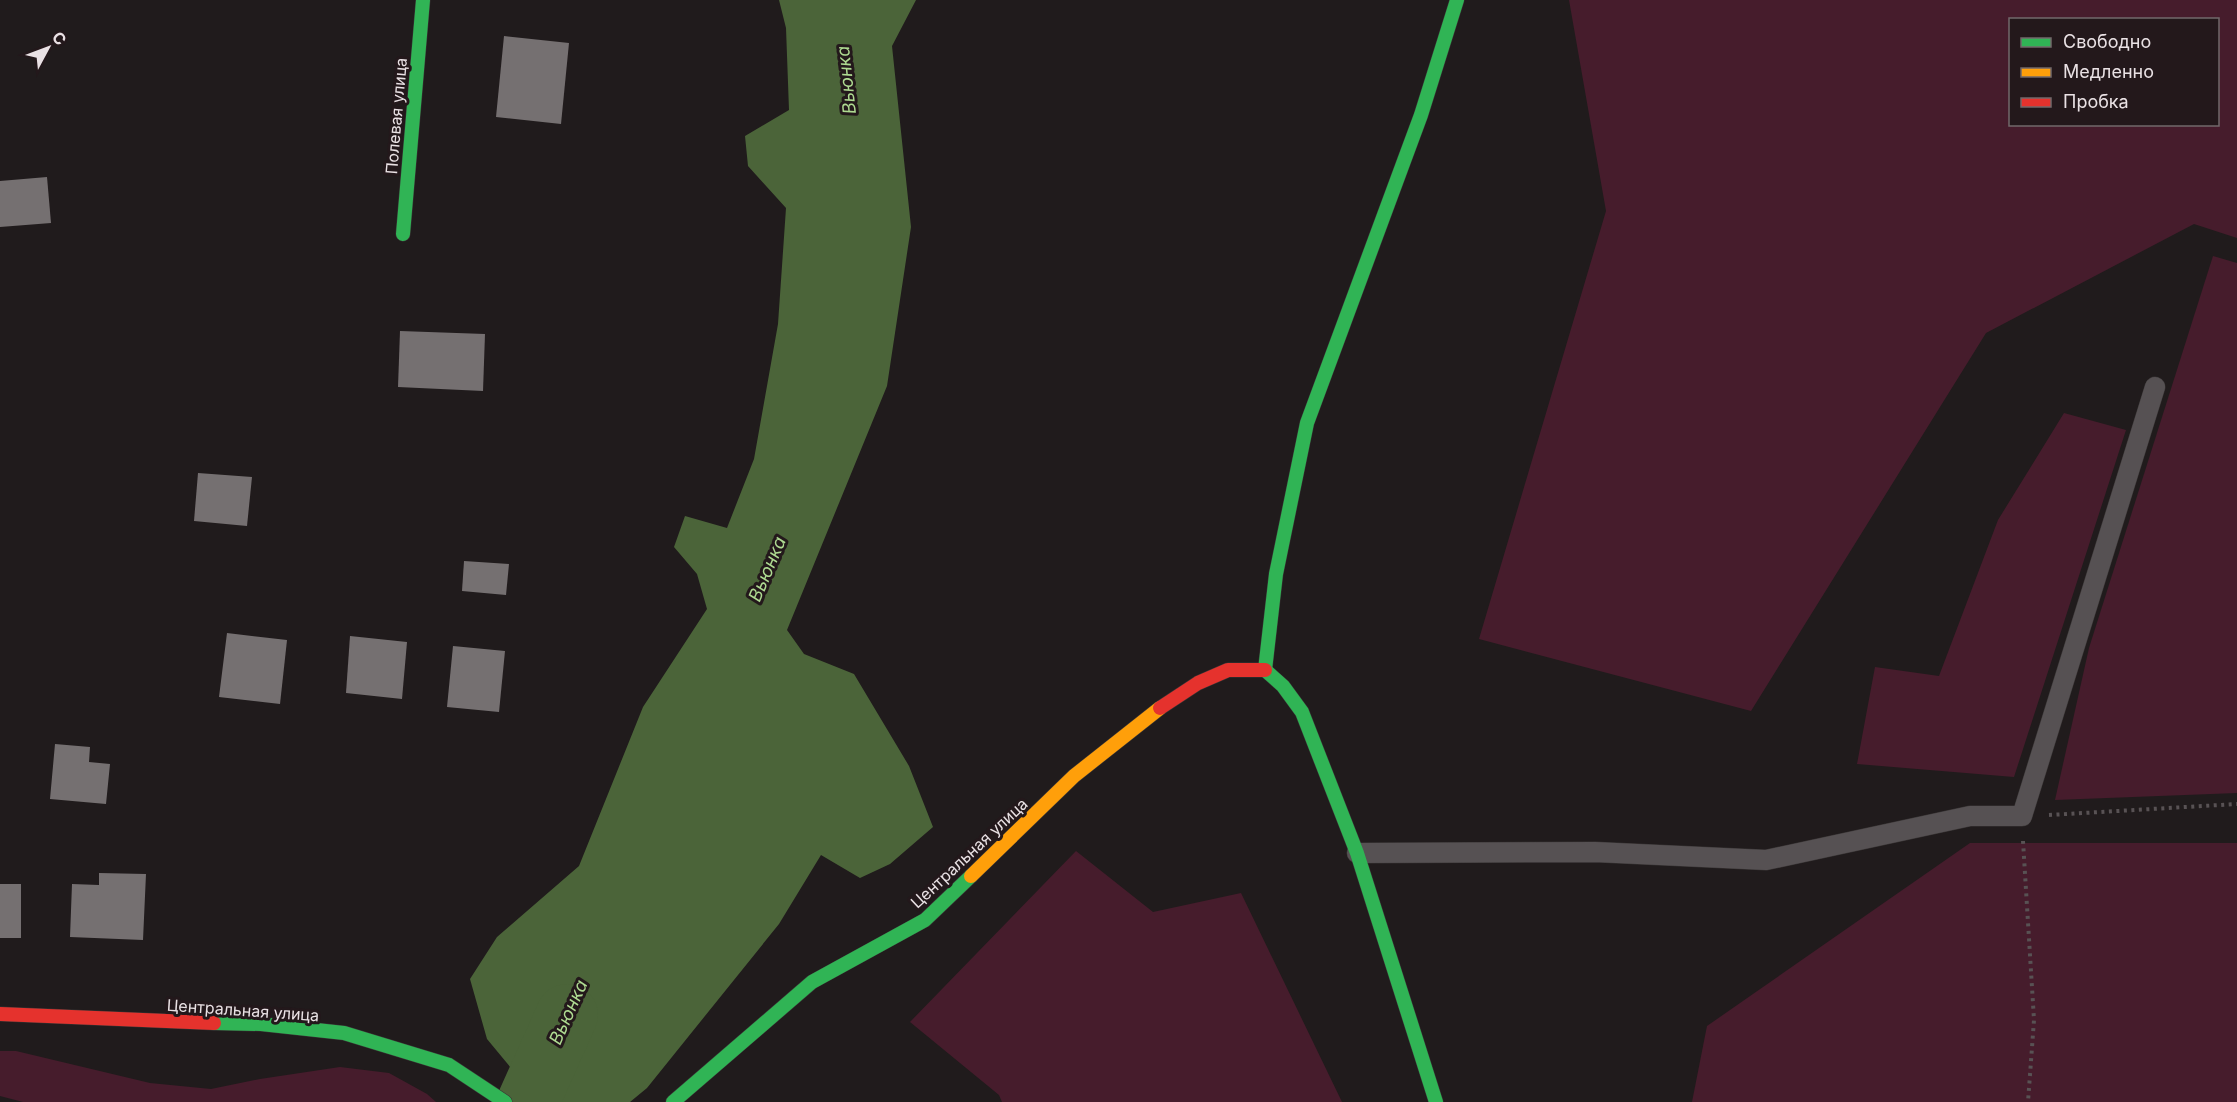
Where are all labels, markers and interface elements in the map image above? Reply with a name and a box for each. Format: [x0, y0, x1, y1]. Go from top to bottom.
north arrow [18, 18, 78, 78]
legend [2009, 18, 2219, 126]
text: С [48, 27, 71, 49]
text: Свободно [2063, 31, 2151, 52]
water label: Вьюнка [832, 45, 860, 115]
street label: Полевая улица [381, 57, 411, 175]
text: Медленно [2063, 61, 2154, 82]
text: Пробка [2063, 91, 2129, 112]
water label: Вьюнка [744, 533, 790, 605]
street label: Центральная улица [906, 794, 1032, 912]
water label: Вьюнка [544, 976, 592, 1048]
street label: Центральная улица [166, 995, 320, 1025]

